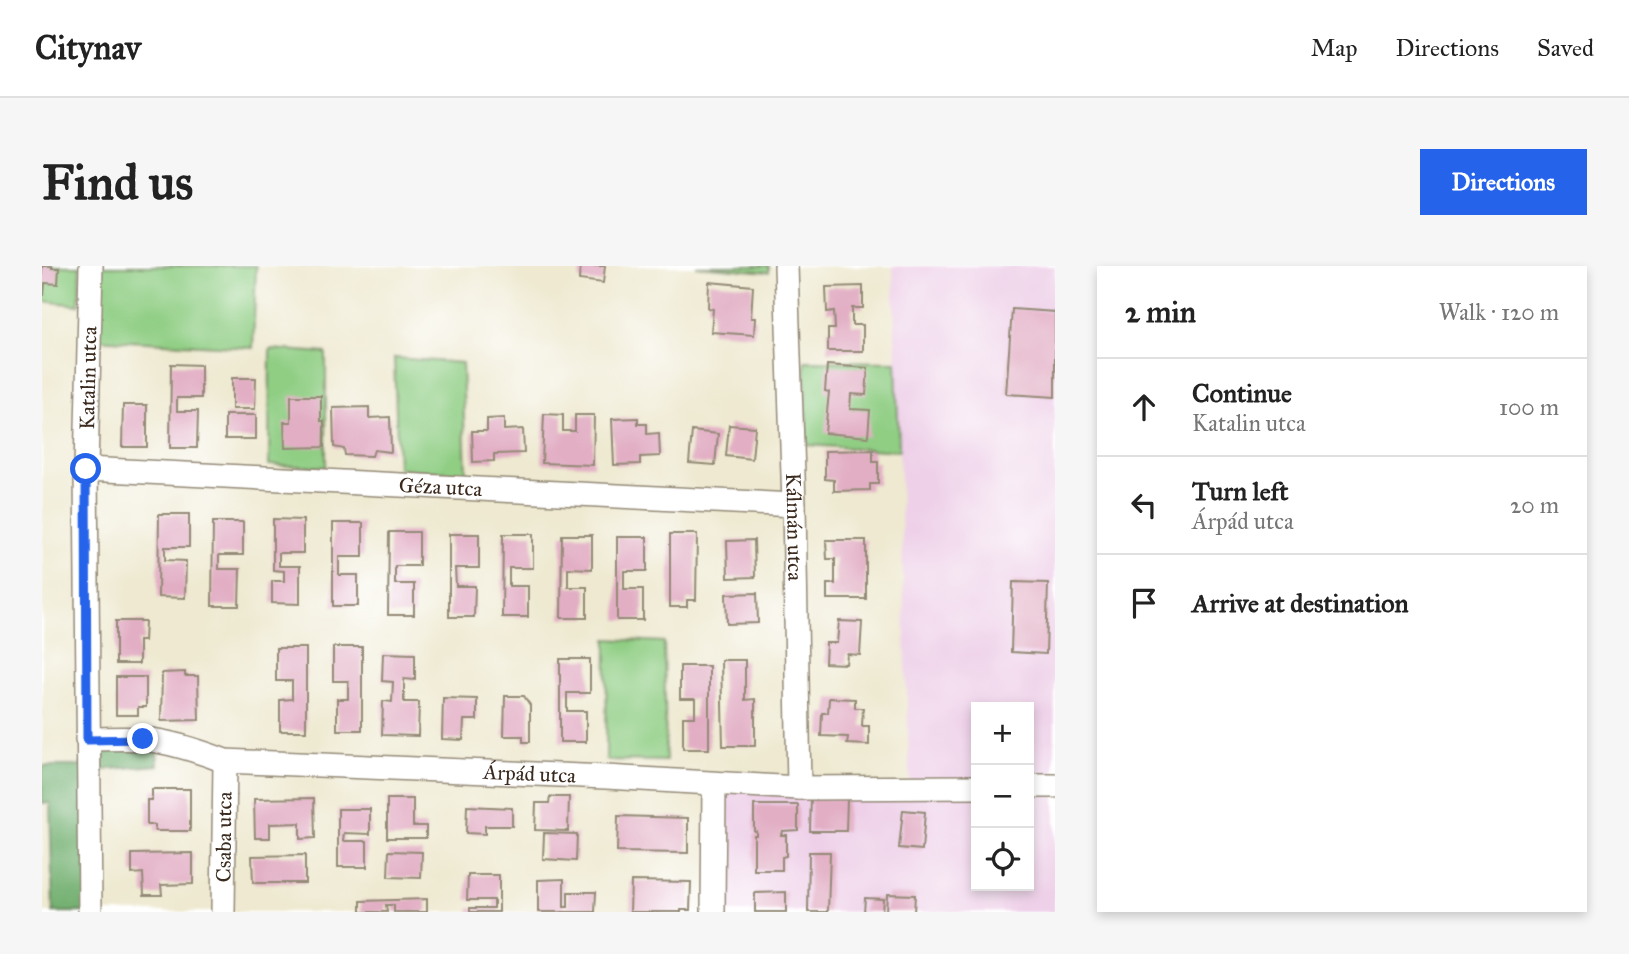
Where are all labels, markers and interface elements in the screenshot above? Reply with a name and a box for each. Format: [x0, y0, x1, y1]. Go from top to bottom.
text: Citynav [35, 28, 141, 68]
text: Map [1311, 33, 1358, 63]
text: Directions [1396, 33, 1499, 63]
text: Saved [1537, 33, 1594, 63]
button: Directions [1420, 149, 1587, 215]
text: Find us [42, 153, 193, 212]
text: 2 min [1125, 294, 1196, 330]
text: Walk · 120 m [1439, 298, 1559, 326]
street label: Katalin utca [74, 326, 103, 430]
text: Continue [1192, 377, 1292, 409]
icon: ahead [1125, 388, 1163, 426]
text: 100 m [1499, 393, 1559, 421]
text: Katalin utca [1192, 409, 1306, 437]
route start [70, 453, 101, 484]
street label: Géza utca [398, 472, 483, 502]
street label: Kálmán utca [780, 472, 808, 581]
text: Turn left [1192, 475, 1288, 507]
icon: left [1125, 486, 1163, 524]
text: 20 m [1510, 491, 1559, 519]
text: Árpád utca [1192, 507, 1294, 535]
icon: arrive [1125, 584, 1163, 622]
text: Arrive at destination [1192, 587, 1409, 619]
map controls [971, 702, 1034, 891]
button: + [971, 702, 1034, 765]
route end [127, 723, 158, 754]
street label: Árpád utca [482, 759, 577, 789]
button: − [971, 765, 1034, 828]
street label: Csaba utca [210, 791, 238, 883]
button: locate [971, 828, 1034, 891]

